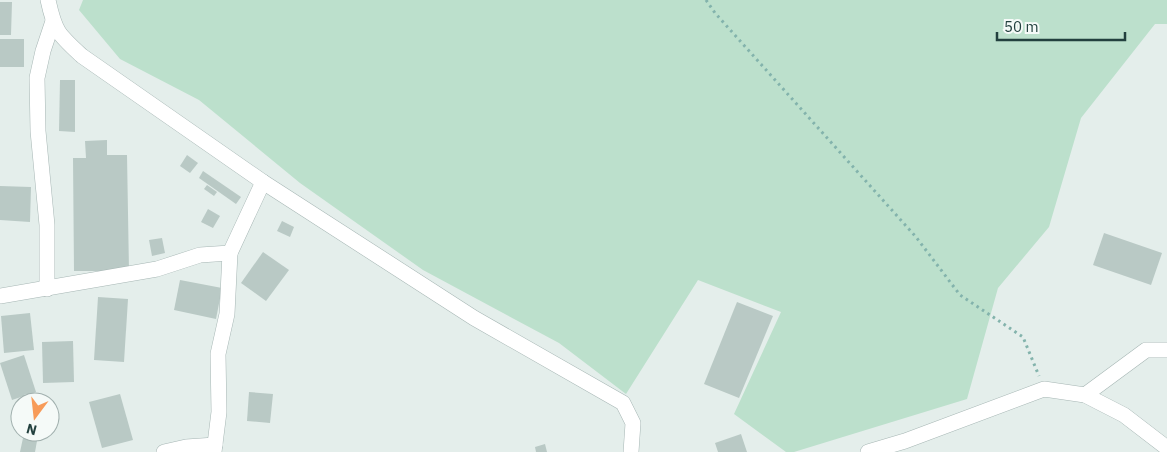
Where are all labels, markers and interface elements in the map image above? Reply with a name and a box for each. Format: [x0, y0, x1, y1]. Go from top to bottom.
scale bar [997, 10, 1124, 42]
text: 50 m [1004, 17, 1039, 36]
north arrow [10, 392, 60, 442]
text: N [24, 420, 39, 440]

